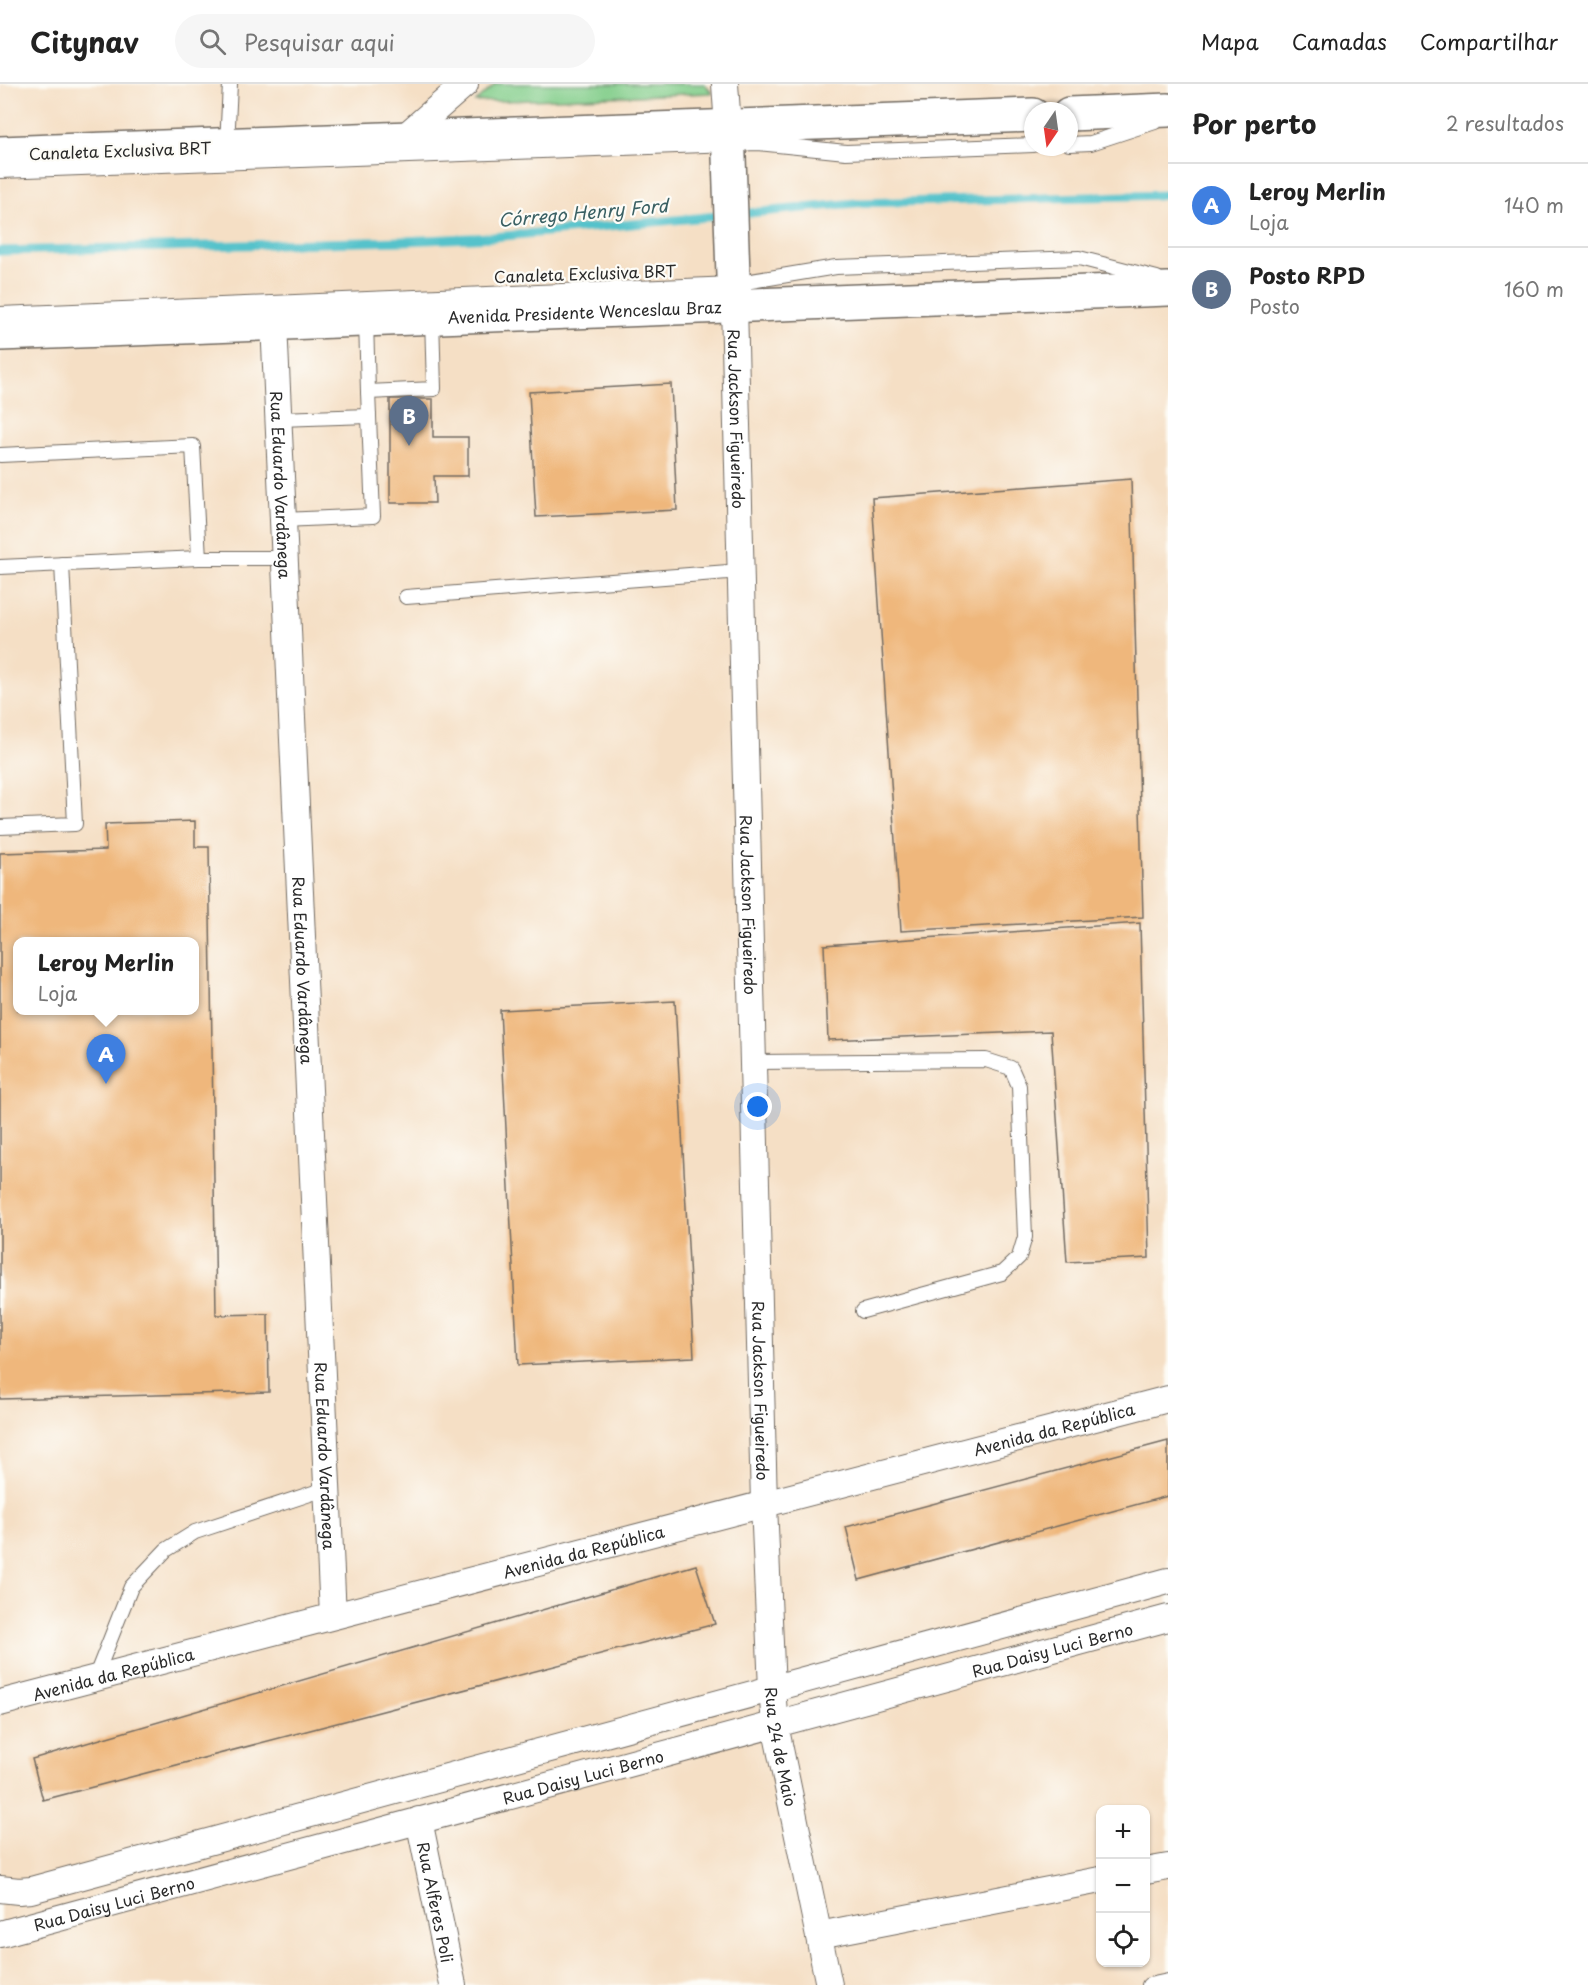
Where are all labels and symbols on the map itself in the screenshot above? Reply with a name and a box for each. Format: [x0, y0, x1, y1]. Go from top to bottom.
north arrow [1024, 102, 1078, 156]
street label: Canaleta Exclusiva BRT [28, 135, 212, 165]
water label: Córrego Henry Ford [497, 191, 672, 233]
street label: Canaleta Exclusiva BRT [493, 258, 677, 288]
street label: Avenida Presidente Wenceslau Braz [447, 294, 722, 329]
street label: Rua Jackson Figueiredo [723, 329, 751, 509]
street label: Rua Eduardo Vardânega [265, 390, 298, 580]
pin: B [390, 396, 428, 446]
street label: Rua Jackson Figueiredo [735, 815, 763, 995]
street label: Rua Eduardo Vardânega [287, 876, 320, 1065]
pin: A [86, 1034, 126, 1084]
your location [743, 1092, 772, 1121]
street label: Rua Jackson Figueiredo [747, 1300, 775, 1481]
street label: Rua Eduardo Vardânega [309, 1361, 342, 1551]
street label: Avenida da República [971, 1396, 1137, 1461]
street label: Avenida da República [500, 1519, 667, 1584]
street label: Rua Daisy Luci Berno [969, 1616, 1135, 1683]
street label: Avenida da República [30, 1641, 197, 1706]
street label: Rua 24 de Maio [760, 1686, 804, 1809]
street label: Rua Daisy Luci Berno [500, 1743, 666, 1809]
street label: Rua Alferes Poli [412, 1840, 460, 1965]
street label: Rua Daisy Luci Berno [31, 1870, 197, 1936]

